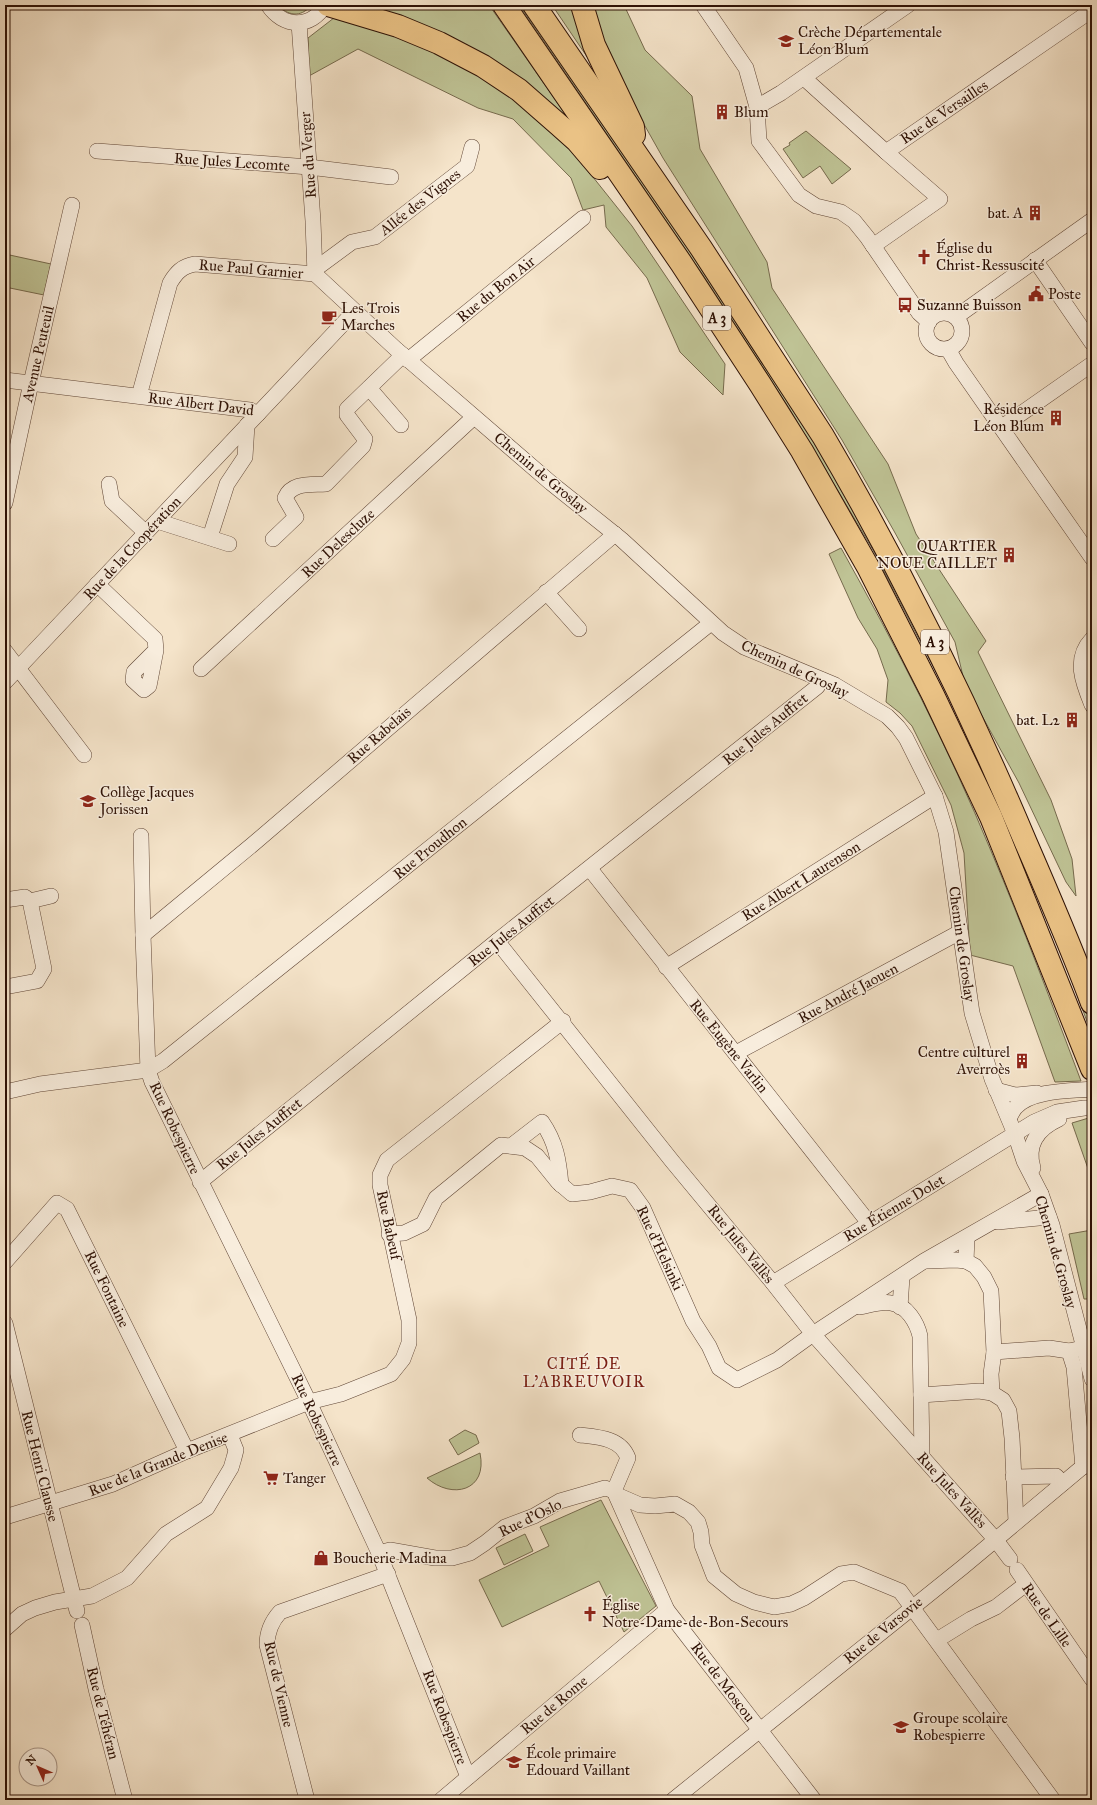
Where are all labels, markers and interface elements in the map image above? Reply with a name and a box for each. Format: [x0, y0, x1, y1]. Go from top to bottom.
place label: Crèche Départementale Léon Blum [798, 23, 942, 58]
school or university icon: Crèche Départementale Léon Blum [777, 32, 795, 50]
street label: Rue de Versailles [897, 76, 991, 148]
building icon: Blum [713, 103, 731, 121]
place label: Blum [734, 103, 769, 121]
street label: Rue du Verger [296, 111, 320, 199]
street label: Rue Jules Lecomte [173, 149, 290, 176]
street label: Allée des Vignes [375, 165, 464, 240]
place label: bat. A [988, 204, 1023, 222]
building icon: bat. A [1026, 204, 1044, 222]
place label: Église du Christ-Ressuscité [936, 238, 1045, 274]
church icon: Église du Christ-Ressuscité [915, 248, 933, 266]
street label: Rue du Bon Air [453, 252, 539, 326]
street label: Rue Paul Garnier [198, 255, 304, 283]
public building icon: Poste [1027, 285, 1045, 303]
place label: Poste [1048, 285, 1081, 303]
bus stop icon: Suzanne Buisson [896, 296, 914, 314]
place label: Suzanne Buisson [917, 296, 1021, 314]
place label: Les Trois Marches [341, 299, 400, 334]
street label: Avenue Peuteuil [18, 303, 58, 405]
road number: A 3 [703, 306, 731, 330]
cafe icon: Les Trois Marches [320, 308, 338, 326]
street label: Rue Albert David [147, 389, 255, 419]
place label: Résidence Léon Blum [973, 400, 1044, 435]
building icon: Résidence Léon Blum [1047, 409, 1065, 427]
street label: Chemin de Groslay [491, 429, 592, 518]
street label: Rue de la Coopération [79, 493, 185, 603]
street label: Rue Delescluze [298, 505, 378, 581]
place label: QUARTIER NOUE CAILLET [877, 537, 997, 572]
building icon: QUARTIER NOUE CAILLET [1000, 546, 1018, 564]
road number: A 3 [921, 630, 949, 654]
street label: Chemin de Groslay [738, 636, 853, 702]
street label: Rue Jules Auffret [719, 689, 812, 770]
street label: Rue Rabelais [344, 703, 414, 767]
place label: bat. L2 [1016, 711, 1061, 729]
building icon: bat. L2 [1063, 711, 1081, 729]
place label: Collège Jacques Jorissen [98, 783, 194, 819]
school or university icon: Collège Jacques Jorissen [79, 792, 97, 810]
street label: Rue Proudhon [390, 813, 470, 883]
street label: Rue Albert Laurenson [738, 837, 864, 925]
street label: Chemin de Groslay [945, 885, 979, 1004]
street label: Rue Jules Auffret [464, 891, 559, 971]
street label: Rue André Jaouen [795, 959, 902, 1028]
street label: Rue Eugène Varlin [686, 996, 772, 1096]
place label: Centre culturel Averroès [918, 1043, 1011, 1078]
building icon: Centre culturel Averroès [1013, 1052, 1031, 1070]
street label: Rue Robespierre [146, 1079, 204, 1177]
street label: Rue Jules Auffret [213, 1094, 306, 1175]
street label: Rue Étienne Dolet [840, 1169, 949, 1245]
street label: Rue Babeuf [373, 1189, 406, 1264]
street label: Chemin de Groslay [1031, 1193, 1081, 1312]
street label: Rue Jules Vallès [703, 1201, 778, 1288]
street label: Rue d'Helsinki [633, 1203, 687, 1293]
street label: Rue Fontaine [81, 1248, 133, 1330]
district label: CITÉ DE L'ABREUVOIR [523, 1352, 645, 1391]
street label: Rue Robespierre [288, 1371, 346, 1469]
street label: Rue Henri Clausse [17, 1409, 63, 1523]
street label: Rue de la Grande Denise [86, 1428, 230, 1500]
street label: Rue Jules Vallès [912, 1448, 991, 1532]
supermarket icon: Tanger [262, 1469, 280, 1487]
place label: Tanger [283, 1469, 326, 1487]
street label: Rue d'Oslo [496, 1495, 565, 1541]
shop icon: Boucherie Madina [312, 1549, 330, 1567]
place label: Boucherie Madina [333, 1549, 447, 1567]
street label: Rue de Lille [1018, 1579, 1076, 1651]
street label: Rue de Varsovie [840, 1593, 926, 1667]
place label: Église Notre-Dame-de-Bon-Secours [602, 1595, 788, 1631]
church icon: Église Notre-Dame-de-Bon-Secours [581, 1605, 599, 1623]
street label: Rue de Vienne [260, 1639, 298, 1729]
street label: Rue de Moscou [687, 1639, 759, 1725]
street label: Rue de Téhéran [83, 1665, 123, 1761]
street label: Rue Robespierre [419, 1667, 471, 1767]
street label: Rue de Rome [517, 1672, 591, 1738]
place label: Groupe scolaire Robespierre [913, 1709, 1008, 1744]
school or university icon: Groupe scolaire Robespierre [892, 1718, 910, 1736]
place label: École primaire Edouard Vaillant [526, 1743, 631, 1779]
north arrow [18, 1747, 58, 1787]
text: N [23, 1752, 40, 1768]
school or university icon: École primaire Edouard Vaillant [505, 1753, 523, 1771]

